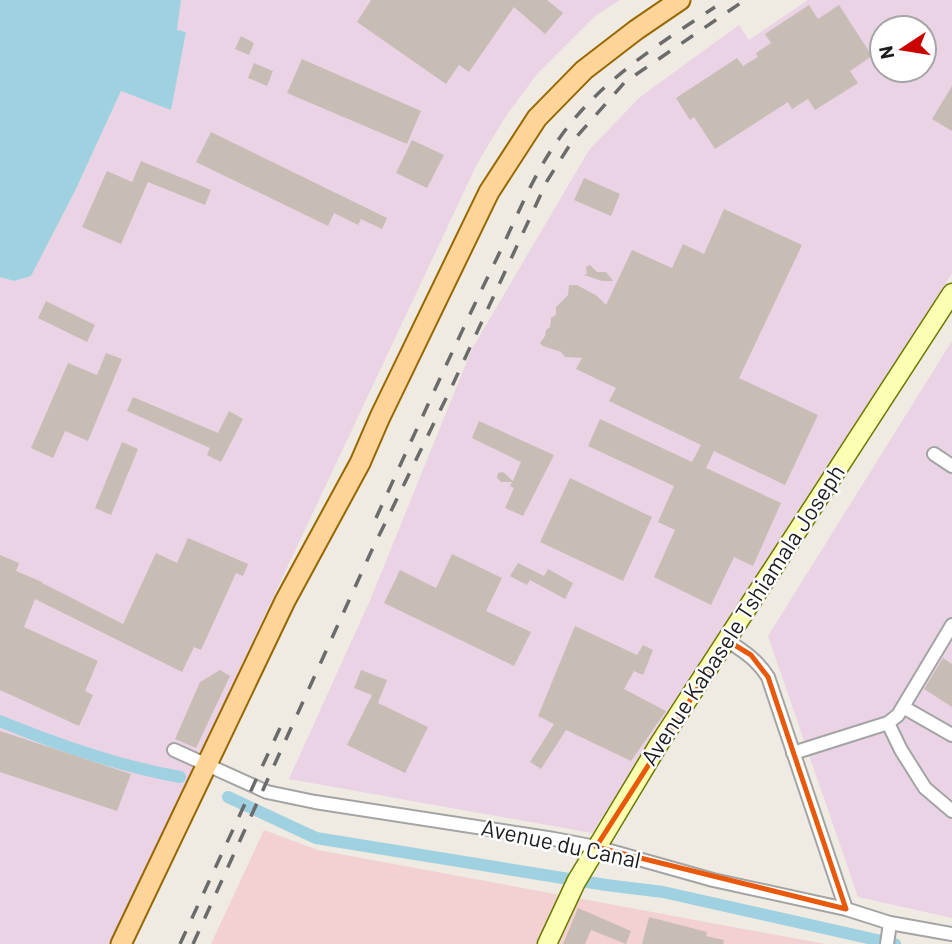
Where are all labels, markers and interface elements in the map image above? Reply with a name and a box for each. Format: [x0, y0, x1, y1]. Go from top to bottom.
north arrow [868, 14, 938, 84]
text: N [873, 44, 898, 61]
street label: Avenue Kabasele Tshiamala Joseph [634, 459, 850, 770]
street label: Avenue du Canal [479, 812, 643, 874]

